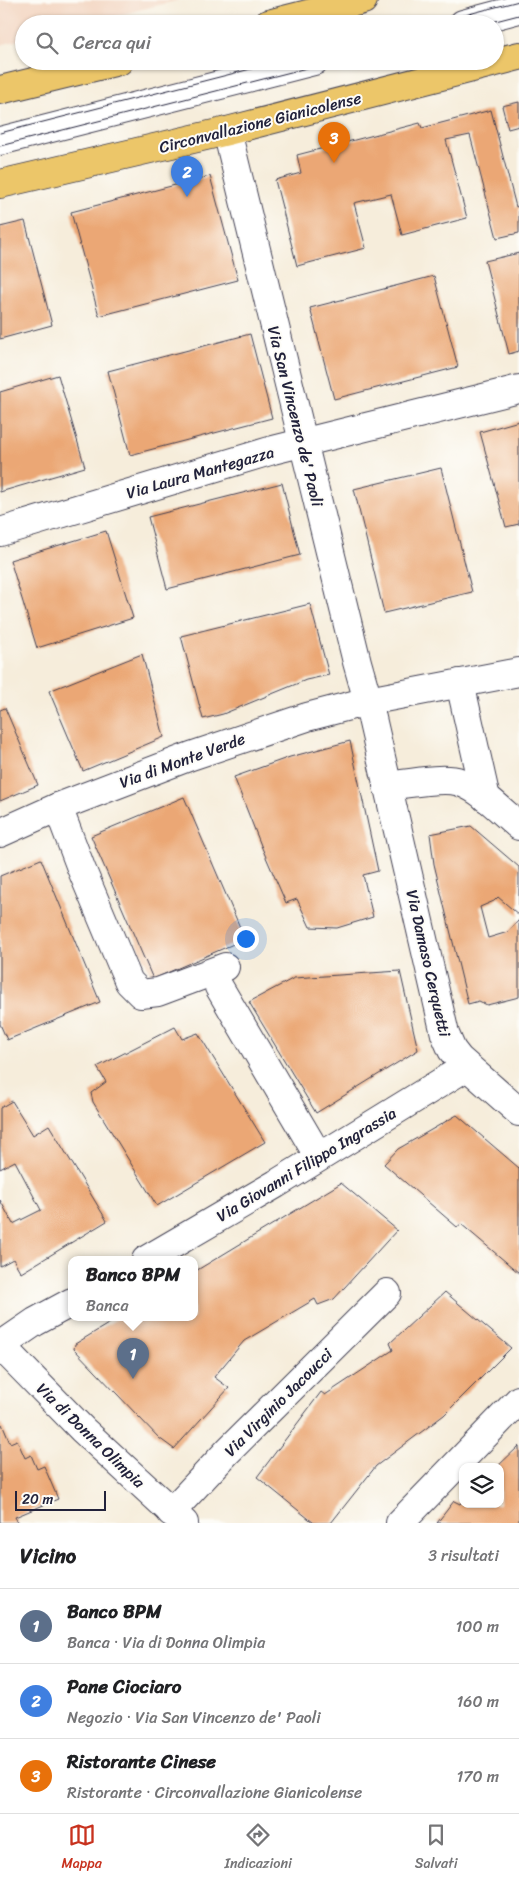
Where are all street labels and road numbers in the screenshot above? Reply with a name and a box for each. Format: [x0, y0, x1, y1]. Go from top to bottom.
street label: Circonvallazione Gianicolense [156, 83, 364, 162]
street label: Via San Vincenzo de' Paoli [259, 323, 332, 510]
street label: Via Laura Mantegazza [123, 438, 277, 507]
street label: Via di Monte Verde [115, 724, 249, 797]
street label: Via Damaso Cerquetti [397, 887, 460, 1040]
street label: Via Giovanni Filippo Ingrassia [211, 1099, 402, 1230]
street label: Via Virginio Jacoucci [217, 1340, 340, 1464]
street label: Via di Donna Olimpia [29, 1375, 153, 1496]

